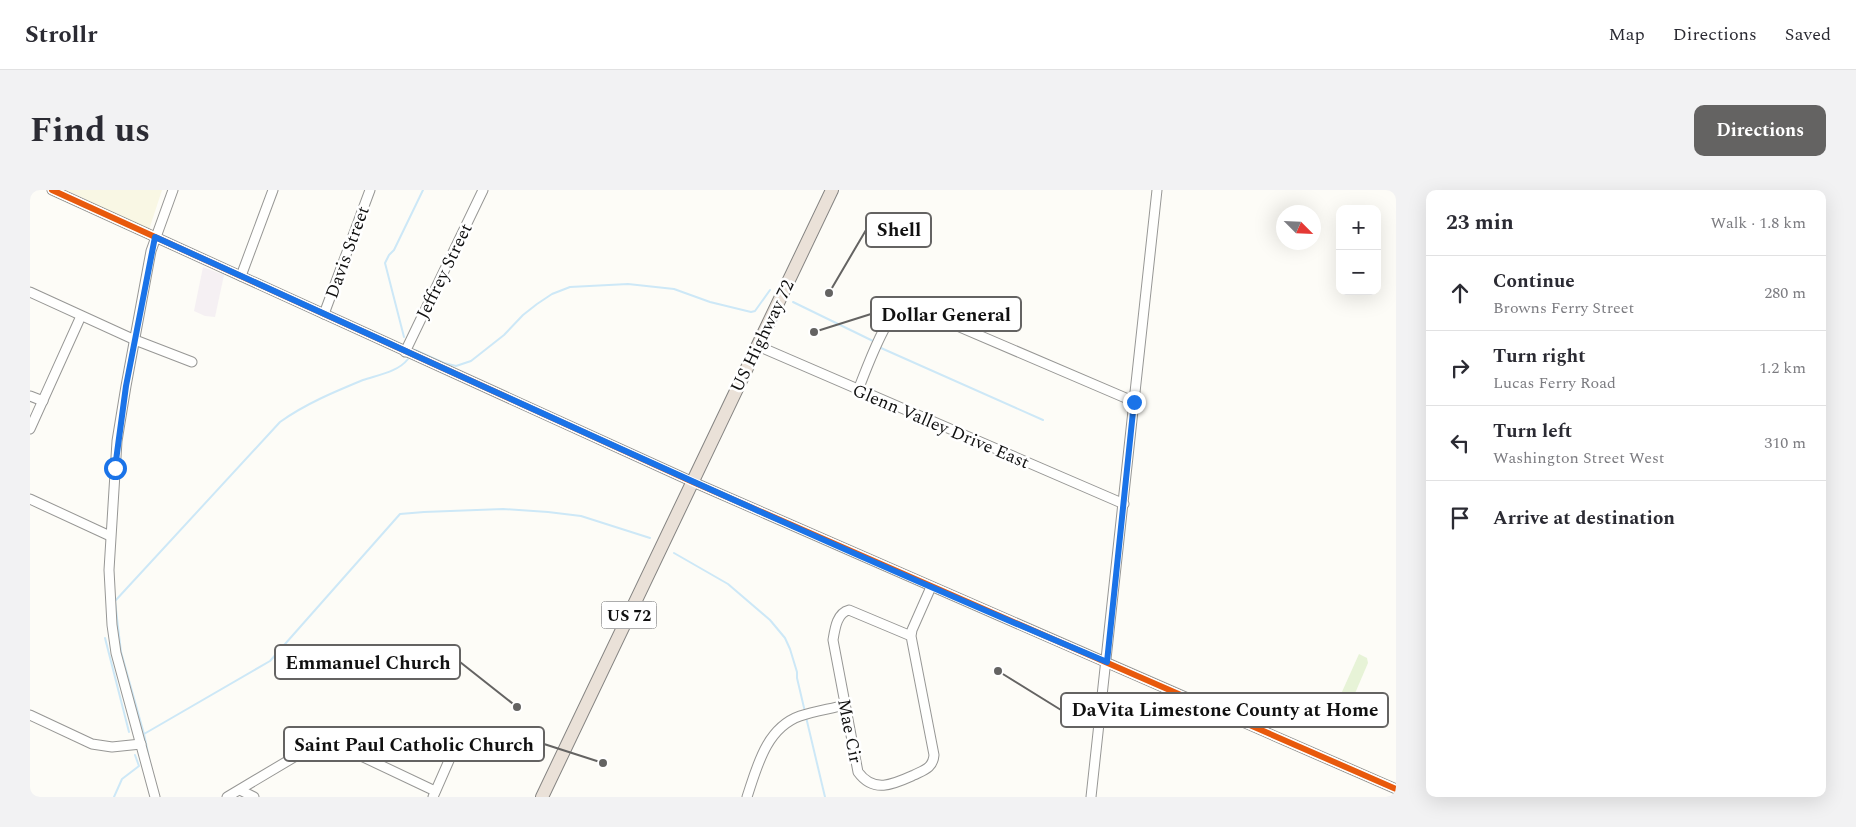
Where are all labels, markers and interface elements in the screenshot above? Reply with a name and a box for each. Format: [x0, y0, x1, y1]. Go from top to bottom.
text: Strollr [25, 17, 97, 53]
text: Map [1609, 21, 1645, 48]
text: Directions [1673, 21, 1757, 48]
text: Saved [1785, 21, 1831, 48]
text: Find us [30, 104, 150, 157]
button: Directions [1694, 105, 1826, 156]
street label: Davis Street [318, 202, 377, 302]
north arrow [1276, 205, 1321, 250]
map controls [1336, 205, 1381, 295]
button: + [1336, 205, 1381, 250]
text: 23 min [1446, 207, 1514, 239]
text: Walk · 1.8 km [1711, 211, 1806, 235]
callout: Shell [866, 213, 931, 247]
text: Shell [877, 216, 921, 245]
street label: Jeffrey Street [410, 219, 479, 324]
button: − [1336, 250, 1381, 295]
text: Continue [1493, 267, 1575, 296]
street label: US Highway 72 [724, 275, 801, 397]
icon: ahead [1446, 279, 1474, 307]
text: 280 m [1764, 281, 1806, 305]
text: Browns Ferry Street [1493, 296, 1634, 320]
callout: Dollar General [871, 297, 1021, 331]
text: Dollar General [881, 301, 1011, 330]
text: Turn right [1493, 342, 1586, 371]
icon: right [1446, 354, 1474, 382]
text: 1.2 km [1759, 356, 1806, 380]
text: Lucas Ferry Road [1493, 371, 1616, 395]
street label: Glenn Valley Drive East [848, 377, 1033, 476]
route end [1123, 391, 1146, 414]
text: Turn left [1493, 417, 1572, 446]
icon: left [1446, 429, 1474, 457]
text: 310 m [1764, 431, 1806, 455]
text: Washington Street West [1493, 446, 1664, 470]
route start [104, 457, 127, 480]
icon: arrive [1446, 504, 1474, 532]
text: Arrive at destination [1493, 504, 1675, 533]
road number: US 72 [602, 602, 656, 628]
callout: Emmanuel Church [275, 645, 460, 679]
text: Emmanuel Church [285, 649, 451, 678]
callout: DaVita Limestone County at Home [1061, 693, 1388, 727]
text: DaVita Limestone County at Home [1071, 696, 1379, 725]
street label: Mae Cir [830, 697, 869, 766]
callout: Saint Paul Catholic Church [284, 727, 544, 761]
text: Saint Paul Catholic Church [294, 731, 534, 760]

